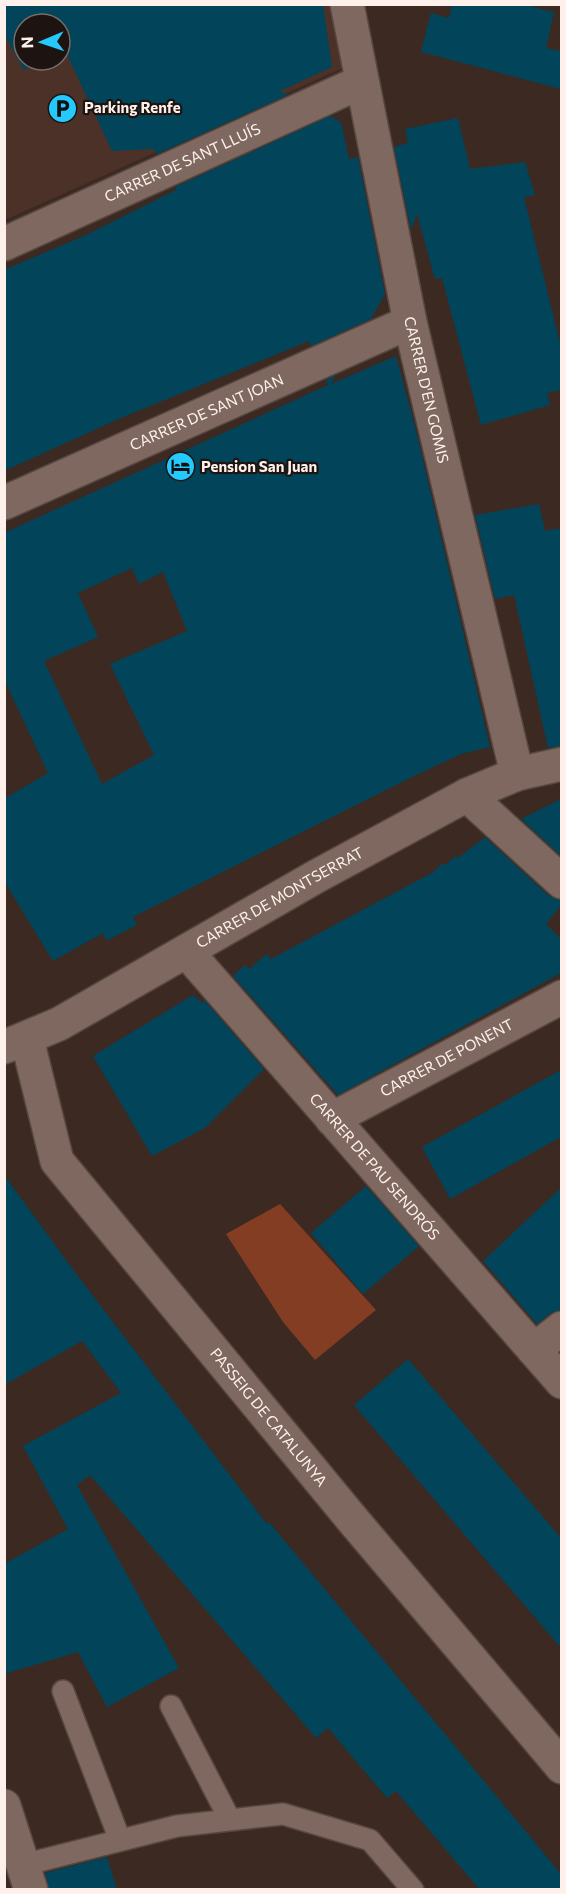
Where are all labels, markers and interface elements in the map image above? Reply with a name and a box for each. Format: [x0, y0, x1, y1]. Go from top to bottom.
north arrow [12, 12, 72, 72]
text: N [17, 36, 36, 49]
parking icon: Parking Renfe [47, 92, 79, 124]
place label: Parking Renfe [84, 98, 181, 116]
street label: CARRER DE SANT LLUÍS [101, 119, 263, 205]
street label: CARRER D'EN GOMIS [401, 315, 453, 465]
street label: CARRER DE SANT JOAN [127, 370, 286, 454]
hotel icon: Pension San Juan [164, 451, 196, 483]
place label: Pension San Juan [201, 457, 317, 475]
street label: CARRER DE MONTSERRAT [193, 843, 367, 951]
street label: CARRER DE PONENT [377, 1014, 516, 1100]
street label: CARRER DE PAU SENDRÓS [306, 1089, 444, 1243]
street label: PASSEIG DE CATALUNYA [207, 1344, 331, 1490]

